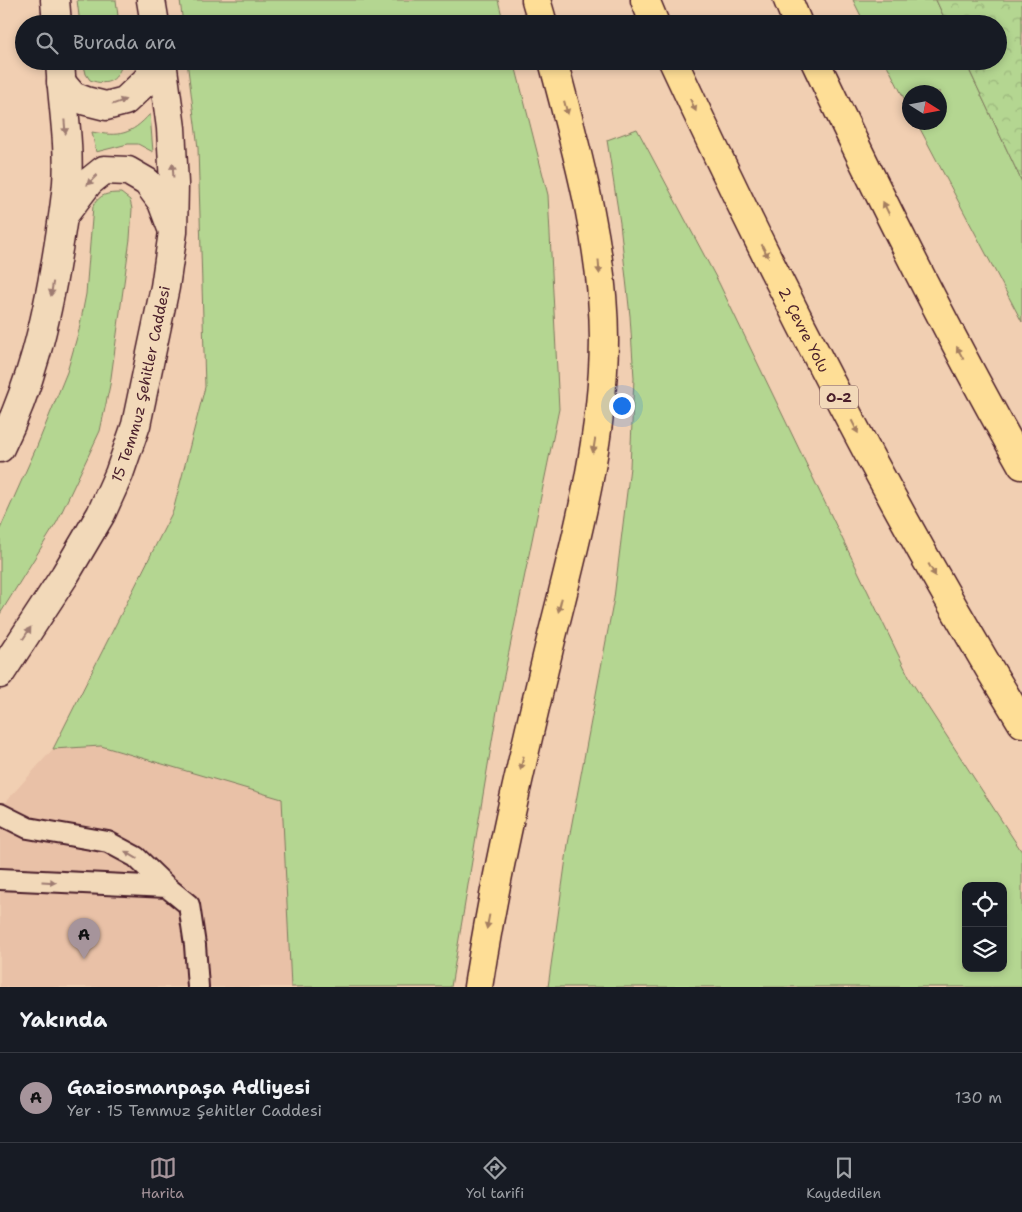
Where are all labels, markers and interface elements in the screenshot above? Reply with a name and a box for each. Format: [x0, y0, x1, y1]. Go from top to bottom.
search box [15, 15, 1007, 70]
icon: search [33, 29, 61, 57]
text: Burada ara [73, 30, 176, 55]
north arrow [902, 85, 947, 130]
one-way arrow [112, 98, 127, 106]
one-way arrow [690, 98, 698, 112]
one-way arrow [562, 101, 570, 116]
one-way arrow [62, 120, 70, 136]
one-way arrow [169, 161, 177, 177]
one-way arrow [87, 174, 99, 186]
one-way arrow [881, 201, 889, 215]
one-way arrow [761, 244, 769, 259]
one-way arrow [595, 259, 603, 275]
one-way arrow [47, 281, 55, 297]
street label: 15 Temmuz Şehitler Caddesi [107, 284, 175, 486]
street label: 2. Çevre Yolu [774, 284, 834, 376]
one-way arrow [956, 345, 964, 360]
road number: O-2 [820, 386, 858, 408]
your location [609, 393, 635, 419]
one-way arrow [851, 420, 859, 434]
one-way arrow [590, 438, 598, 454]
one-way arrow [928, 563, 936, 577]
one-way arrow [556, 597, 564, 612]
one-way arrow [22, 626, 32, 640]
one-way arrow [518, 755, 526, 770]
one-way arrow [124, 850, 138, 859]
one-way arrow [41, 878, 57, 886]
map controls [962, 882, 1007, 972]
button: locate [962, 882, 1007, 927]
one-way arrow [484, 914, 492, 930]
pin: A [68, 918, 100, 959]
button: layers [962, 927, 1007, 972]
text: Yakında [20, 1006, 107, 1034]
text: Gaziosmanpaşa Adliyesi [67, 1075, 310, 1100]
text: A [30, 1087, 42, 1108]
text: 130 m [955, 1087, 1002, 1108]
text: Yer · 15 Temmuz Şehitler Caddesi [67, 1100, 322, 1121]
tab: Harita [141, 1154, 184, 1202]
tab: Yol tarifi [466, 1154, 524, 1202]
tab: Kaydedilen [806, 1154, 881, 1202]

